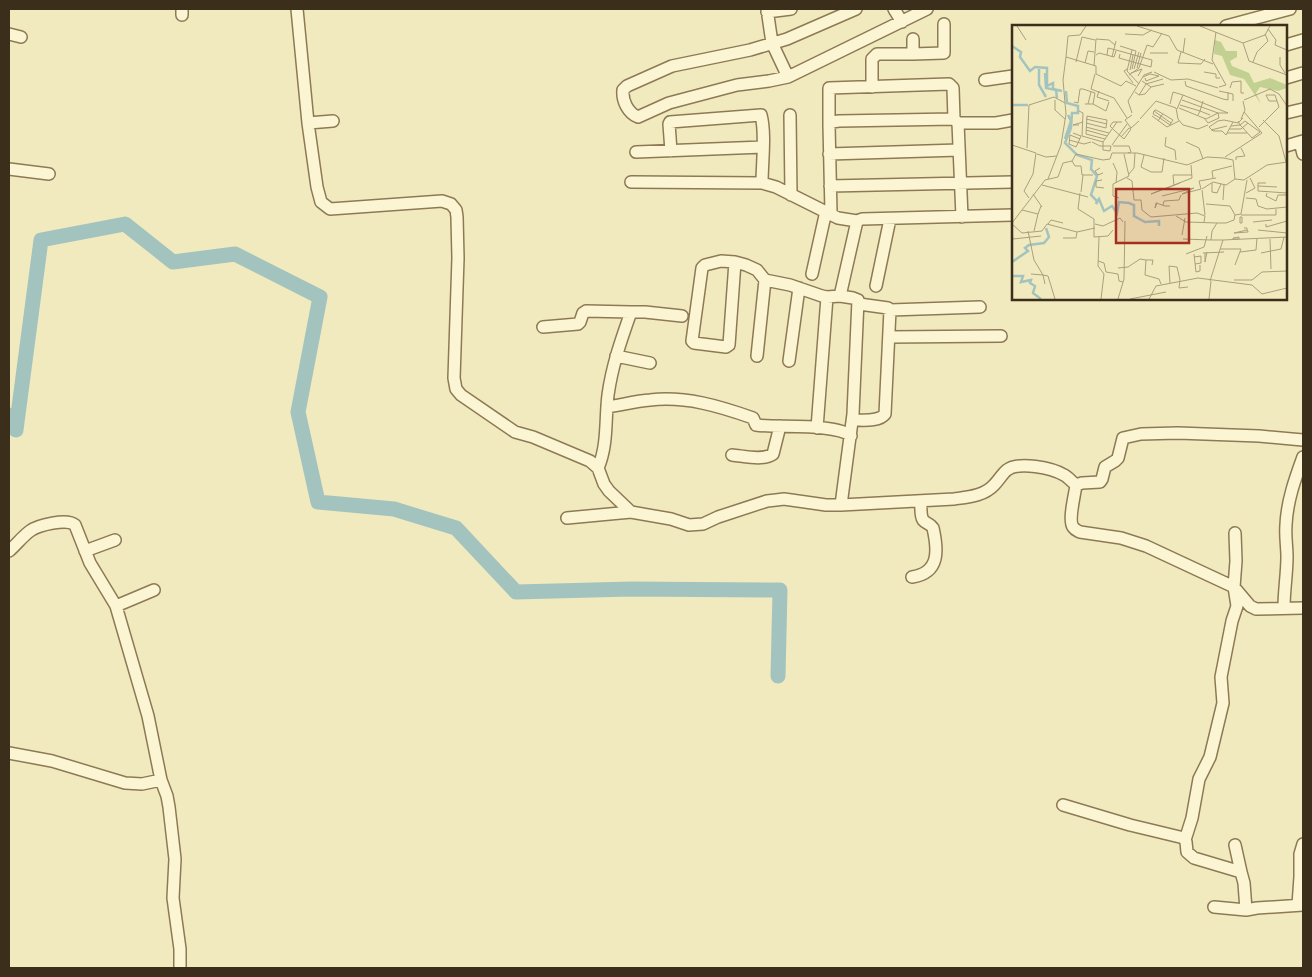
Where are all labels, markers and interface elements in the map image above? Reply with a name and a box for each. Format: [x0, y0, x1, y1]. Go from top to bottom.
inset map [1012, 25, 1287, 300]

